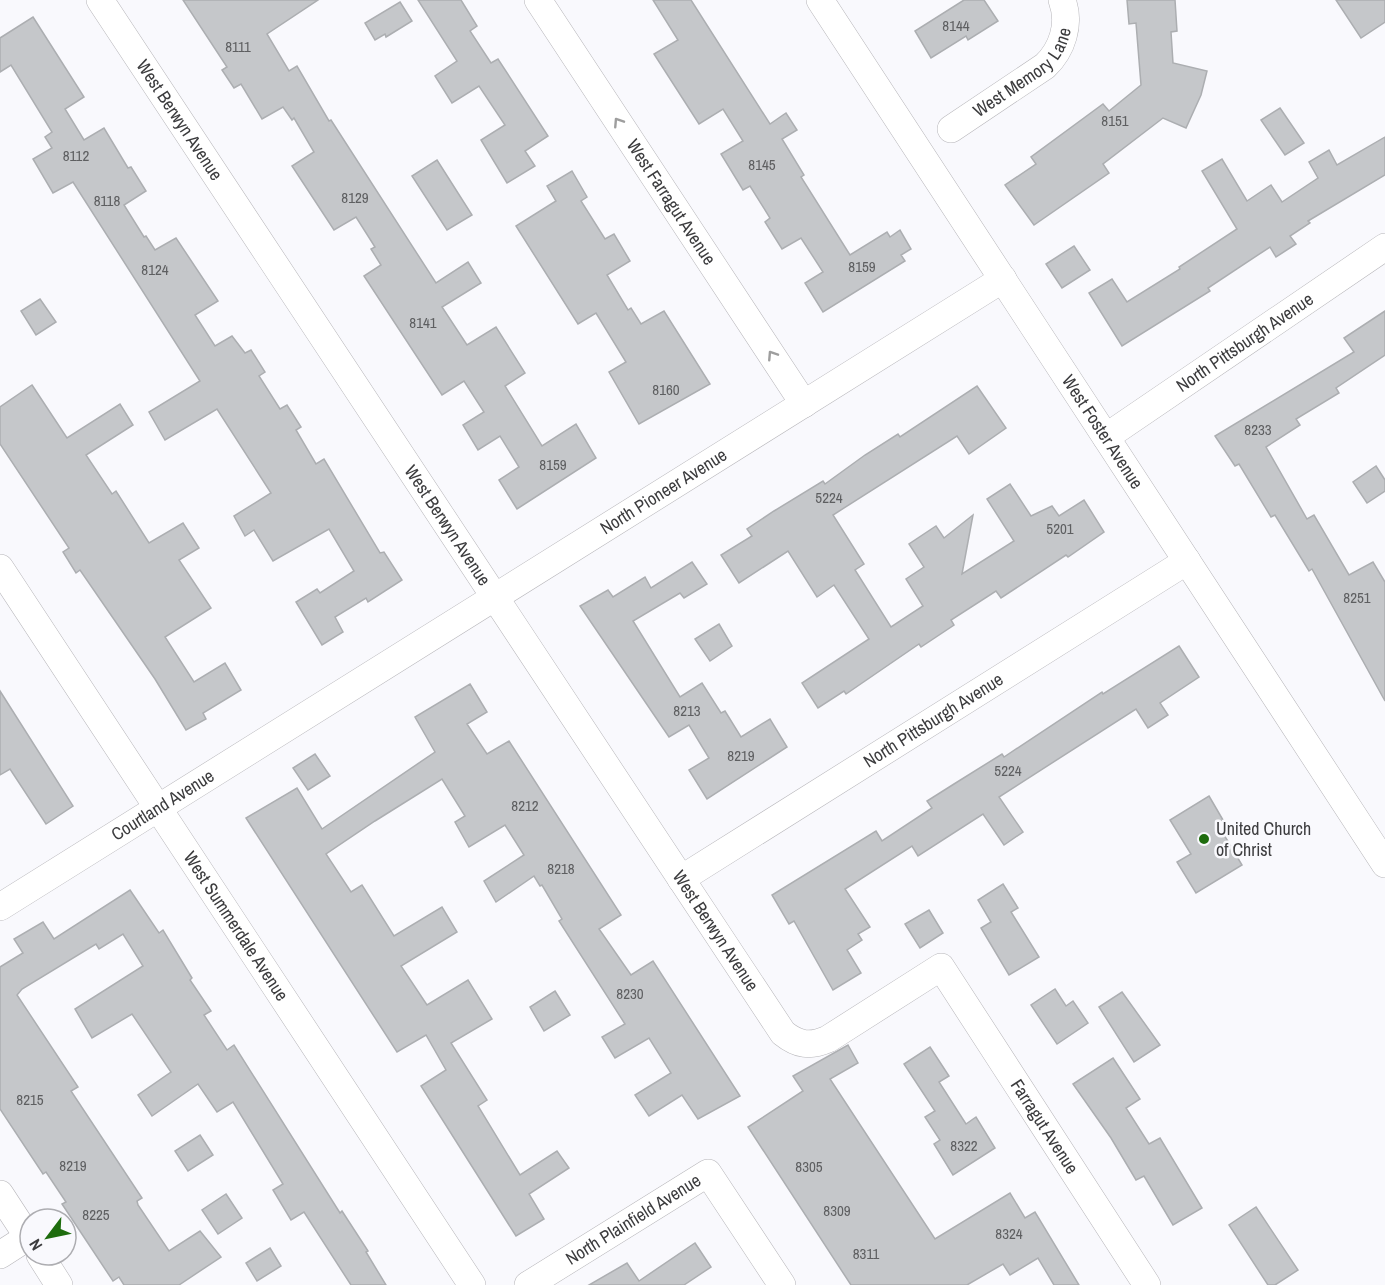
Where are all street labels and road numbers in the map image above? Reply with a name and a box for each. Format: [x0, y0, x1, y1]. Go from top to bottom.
street label: West Memory Lane [968, 25, 1077, 123]
street label: West Berwyn Avenue [131, 55, 229, 185]
street label: West Farragut Avenue [621, 134, 722, 270]
street label: North Pittsburgh Avenue [1171, 286, 1318, 398]
street label: West Foster Avenue [1056, 370, 1149, 494]
street label: North Pioneer Avenue [595, 442, 732, 540]
street label: West Berwyn Avenue [399, 460, 497, 591]
street label: North Pittsburgh Avenue [858, 667, 1008, 773]
street label: Courtland Avenue [106, 763, 219, 846]
street label: West Summerdale Avenue [178, 846, 295, 1006]
street label: West Berwyn Avenue [667, 865, 765, 996]
street label: Farragut Avenue [1005, 1074, 1085, 1179]
street label: North Plainfield Avenue [561, 1168, 705, 1271]

